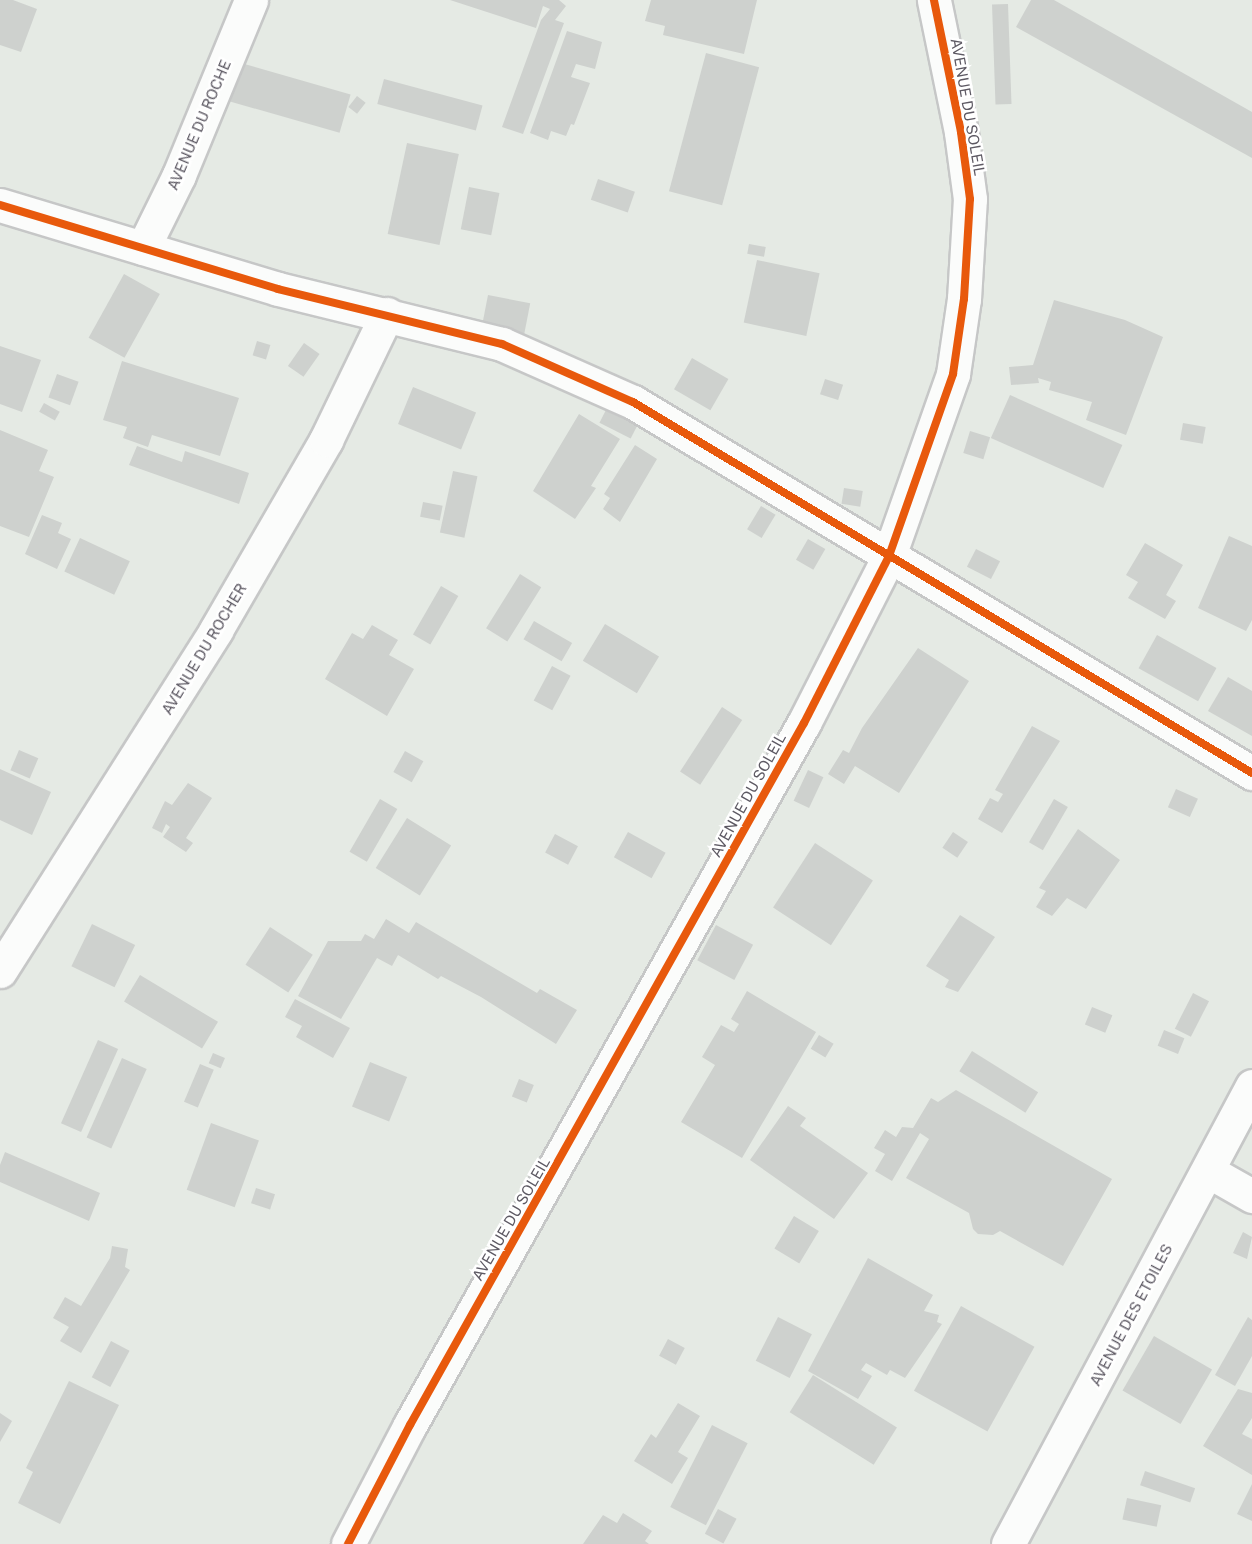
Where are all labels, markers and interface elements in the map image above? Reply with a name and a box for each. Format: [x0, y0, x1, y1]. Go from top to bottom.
street label: AVENUE DU SOLEIL [947, 37, 989, 177]
street label: AVENUE DU ROCHE [163, 57, 235, 193]
street label: AVENUE DU ROCHER [158, 580, 250, 718]
street label: AVENUE DU SOLEIL [706, 730, 790, 860]
street label: AVENUE DU SOLEIL [468, 1154, 554, 1284]
street label: AVENUE DES ETOILES [1086, 1241, 1176, 1389]

